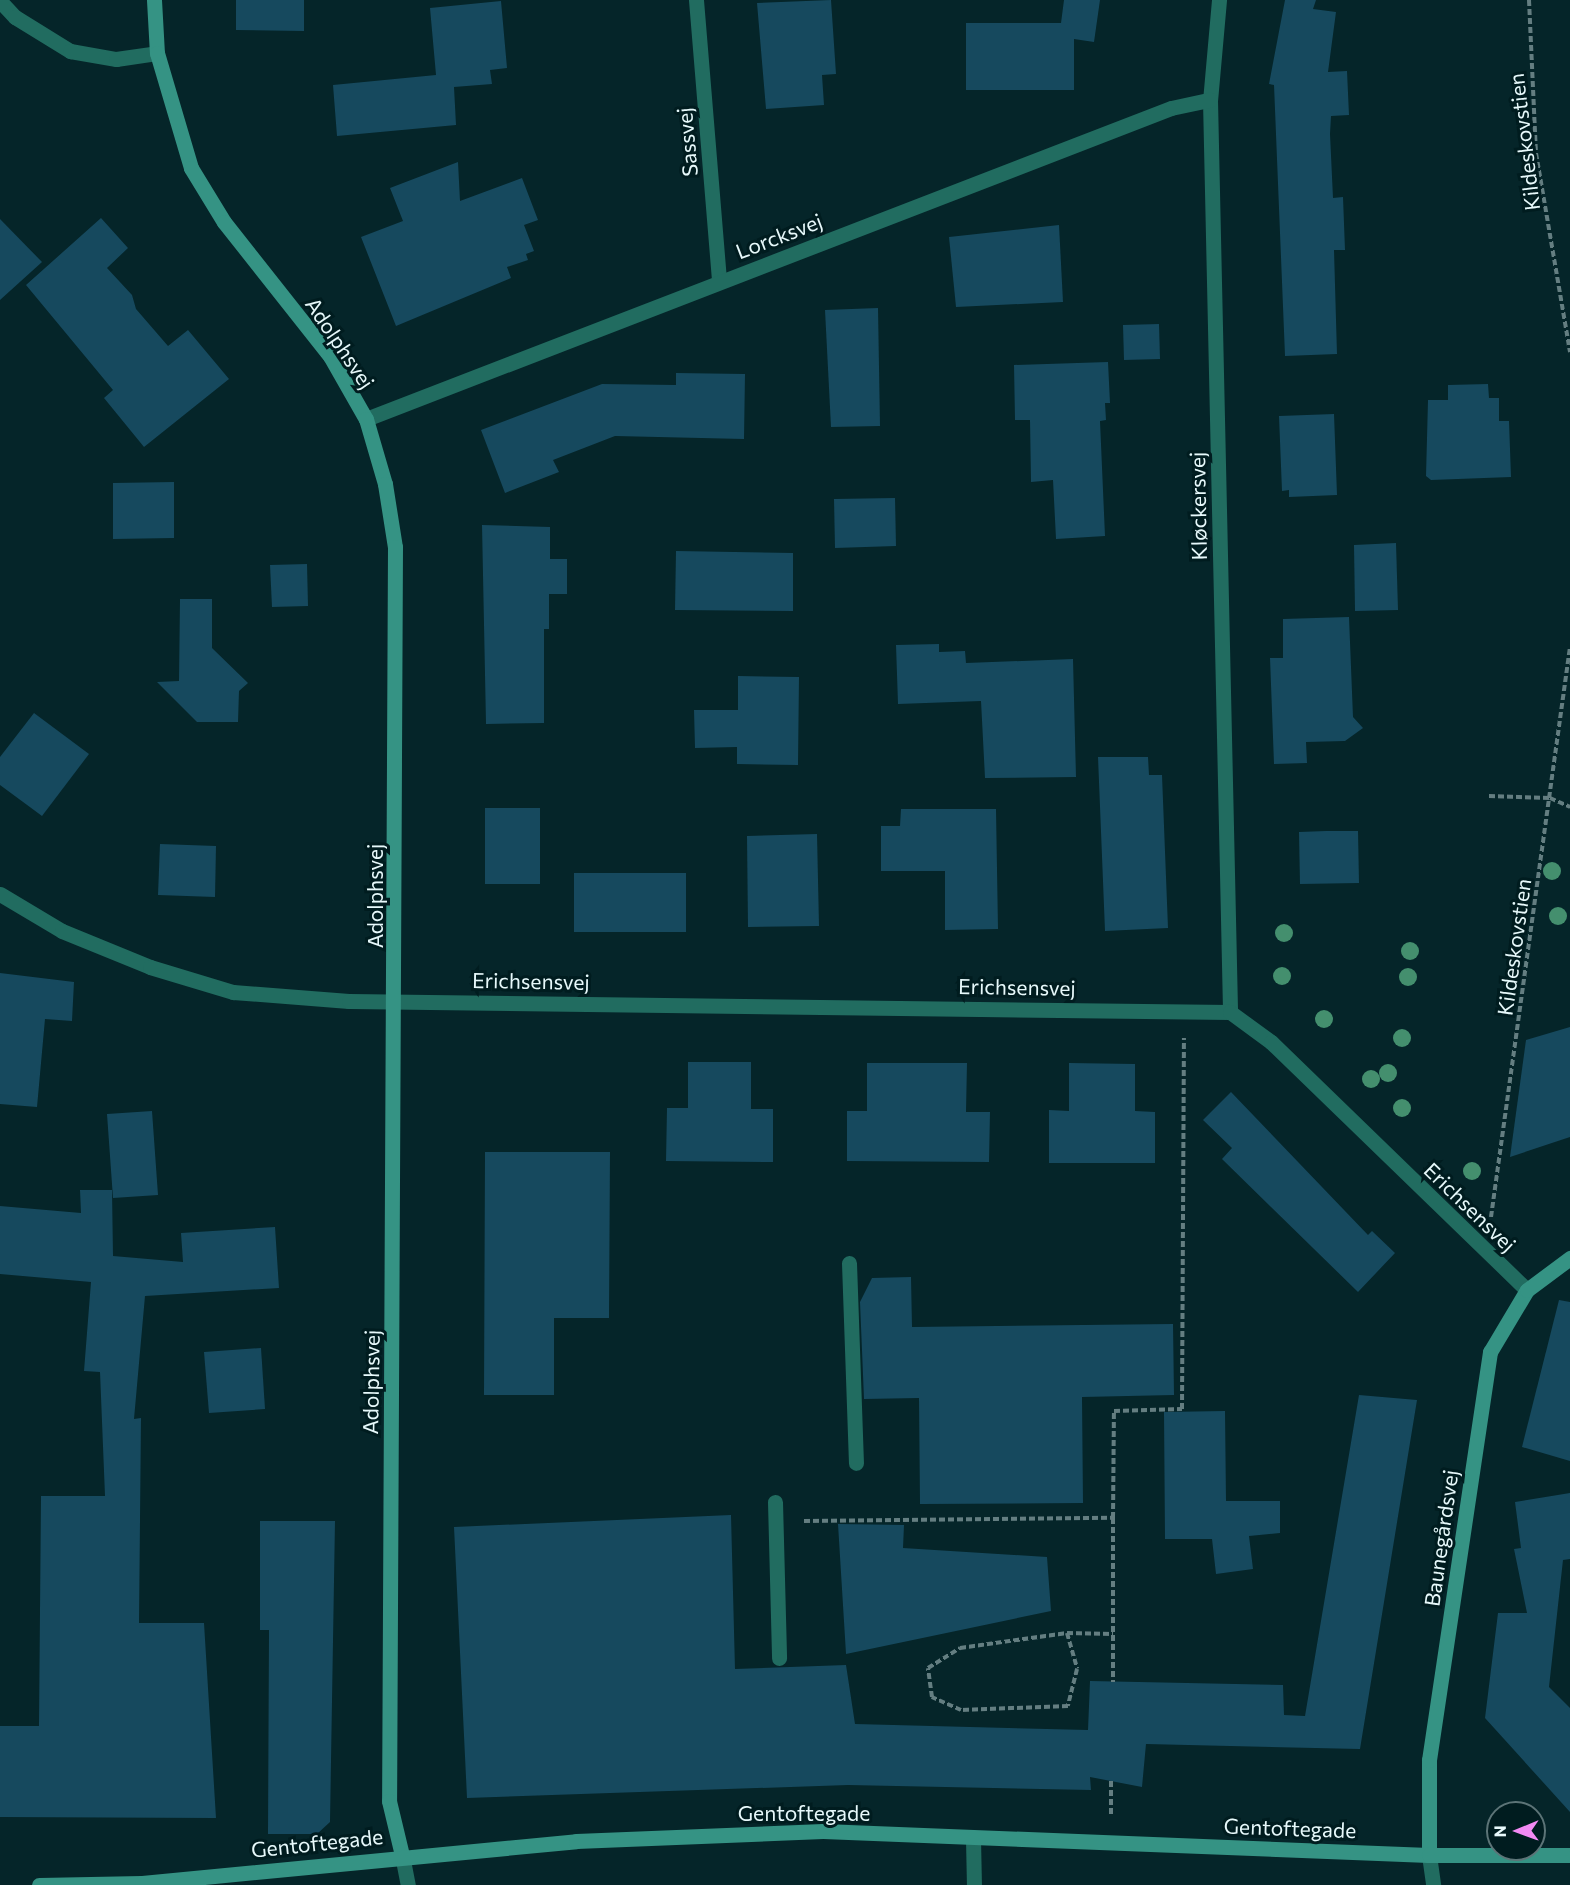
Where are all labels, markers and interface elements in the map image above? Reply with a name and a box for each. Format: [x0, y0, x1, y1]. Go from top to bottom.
street label: Kildeskovstien [1503, 72, 1545, 212]
street label: Sassvej [671, 107, 703, 177]
street label: Lorcksvej [732, 208, 826, 264]
street label: Adolphsvej [300, 293, 380, 393]
street label: Kløckersvej [1184, 452, 1212, 560]
street label: Adolphsvej [362, 844, 388, 948]
street label: Kildeskovstien [1492, 877, 1536, 1017]
street label: Erichsensvej [472, 967, 590, 995]
street label: Erichsensvej [958, 973, 1076, 1001]
street label: Erichsensvej [1419, 1157, 1521, 1257]
street label: Adolphsvej [357, 1329, 385, 1435]
street label: Baunegårdsvej [1419, 1468, 1463, 1608]
street label: Gentoftegade [738, 1800, 870, 1826]
north arrow [1486, 1801, 1546, 1861]
street label: Gentoftegade [1223, 1813, 1357, 1843]
street label: Gentoftegade [250, 1824, 384, 1862]
text: N [1490, 1825, 1509, 1837]

